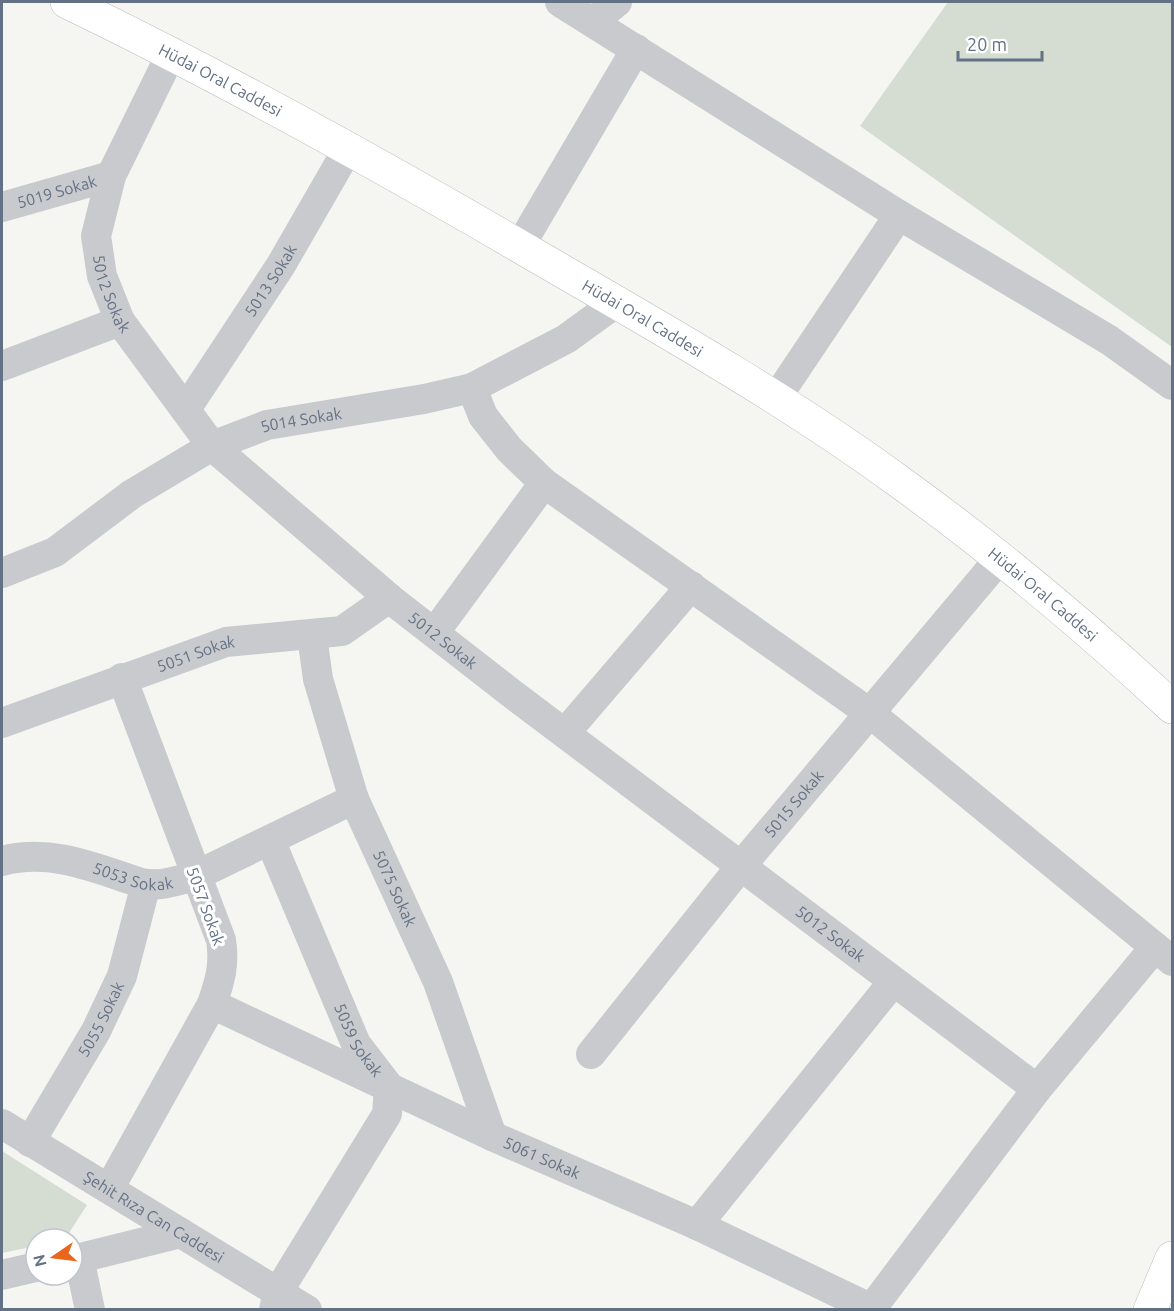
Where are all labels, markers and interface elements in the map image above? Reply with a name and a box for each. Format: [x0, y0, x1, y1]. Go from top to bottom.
scale bar [958, 24, 1042, 62]
text: 20 m [967, 34, 1007, 54]
street label: Hüdai Oral Caddesi [156, 40, 285, 120]
street label: 5019 Sokak [15, 172, 99, 211]
street label: 5013 Sokak [241, 241, 300, 320]
street label: 5012 Sokak [90, 253, 134, 336]
street label: Hüdai Oral Caddesi [579, 276, 706, 360]
street label: 5014 Sokak [258, 404, 343, 436]
street label: Hüdai Oral Caddesi [985, 544, 1101, 645]
street label: 5012 Sokak [405, 608, 481, 672]
street label: 5051 Sokak [154, 632, 236, 675]
street label: 5015 Sokak [760, 766, 827, 841]
street label: 5075 Sokak [370, 847, 420, 929]
street label: 5053 Sokak [91, 859, 174, 893]
street label: 5057 Sokak [184, 864, 228, 948]
street label: 5012 Sokak [792, 902, 869, 965]
street label: 5055 Sokak [74, 978, 127, 1060]
street label: 5059 Sokak [331, 1001, 387, 1080]
street label: 5061 Sokak [501, 1133, 583, 1182]
street label: Şehit Rıza Can Caddesi [81, 1167, 227, 1266]
north arrow [24, 1227, 84, 1287]
text: N [29, 1253, 50, 1269]

